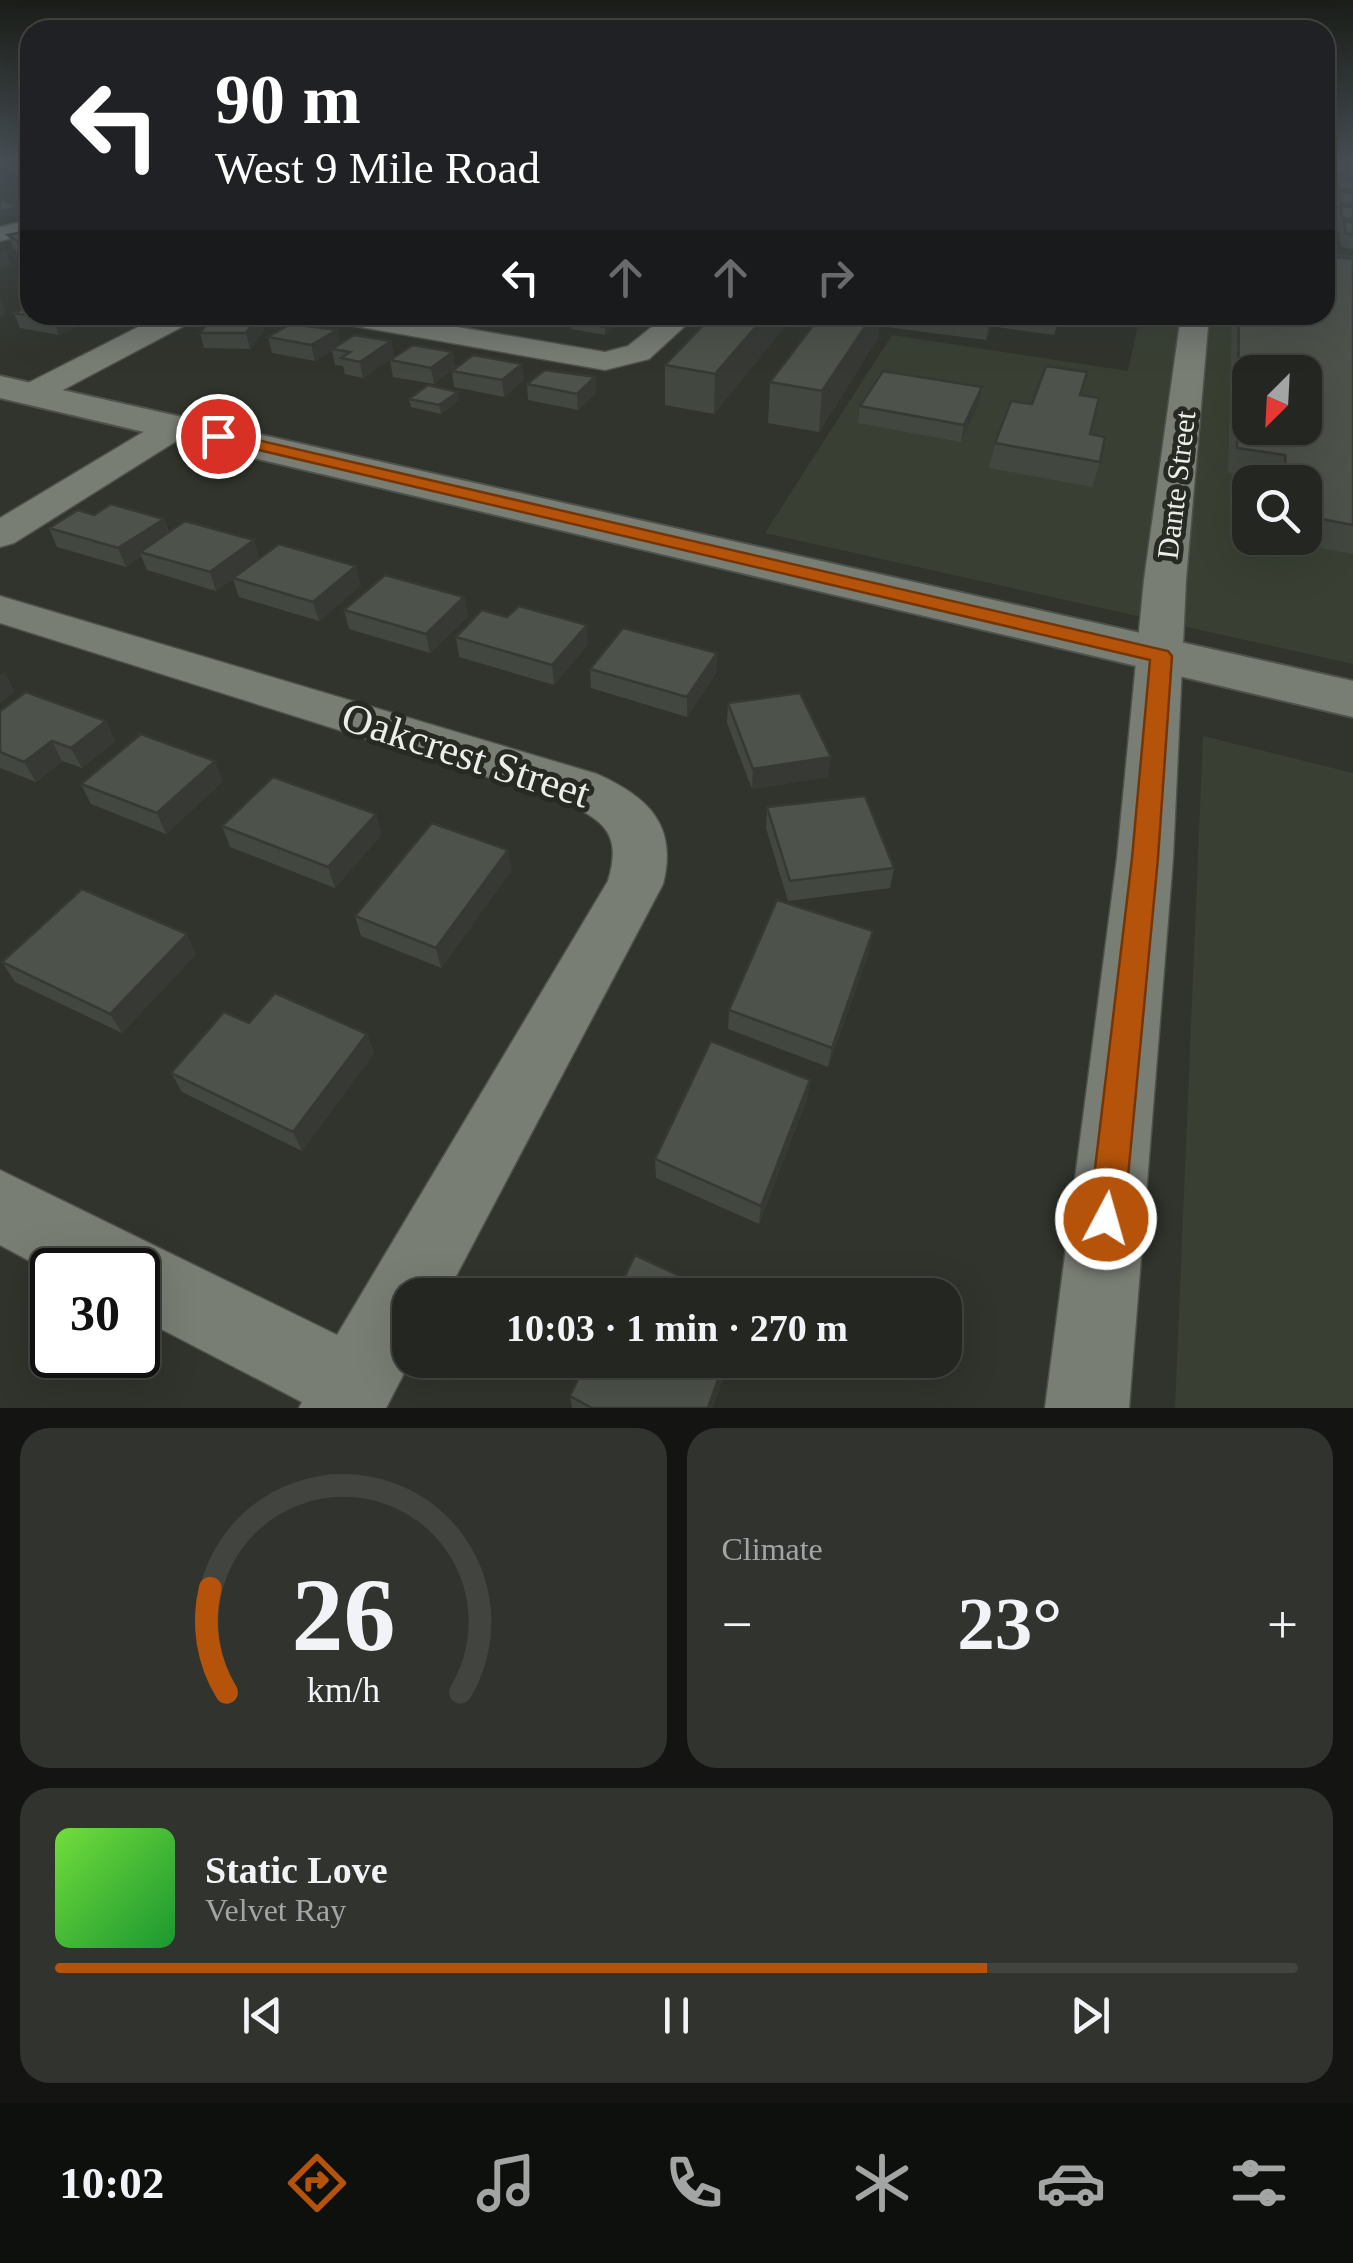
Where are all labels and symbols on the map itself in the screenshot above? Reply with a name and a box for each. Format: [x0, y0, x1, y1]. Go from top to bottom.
north arrow [1232, 355, 1322, 445]
pin [176, 394, 261, 479]
street label: Dante Street [1151, 408, 1202, 561]
street label: Oakcrest Street [336, 693, 596, 817]
position arrow [1054, 1167, 1158, 1271]
speed limit sign: 30 [30, 1248, 160, 1378]

